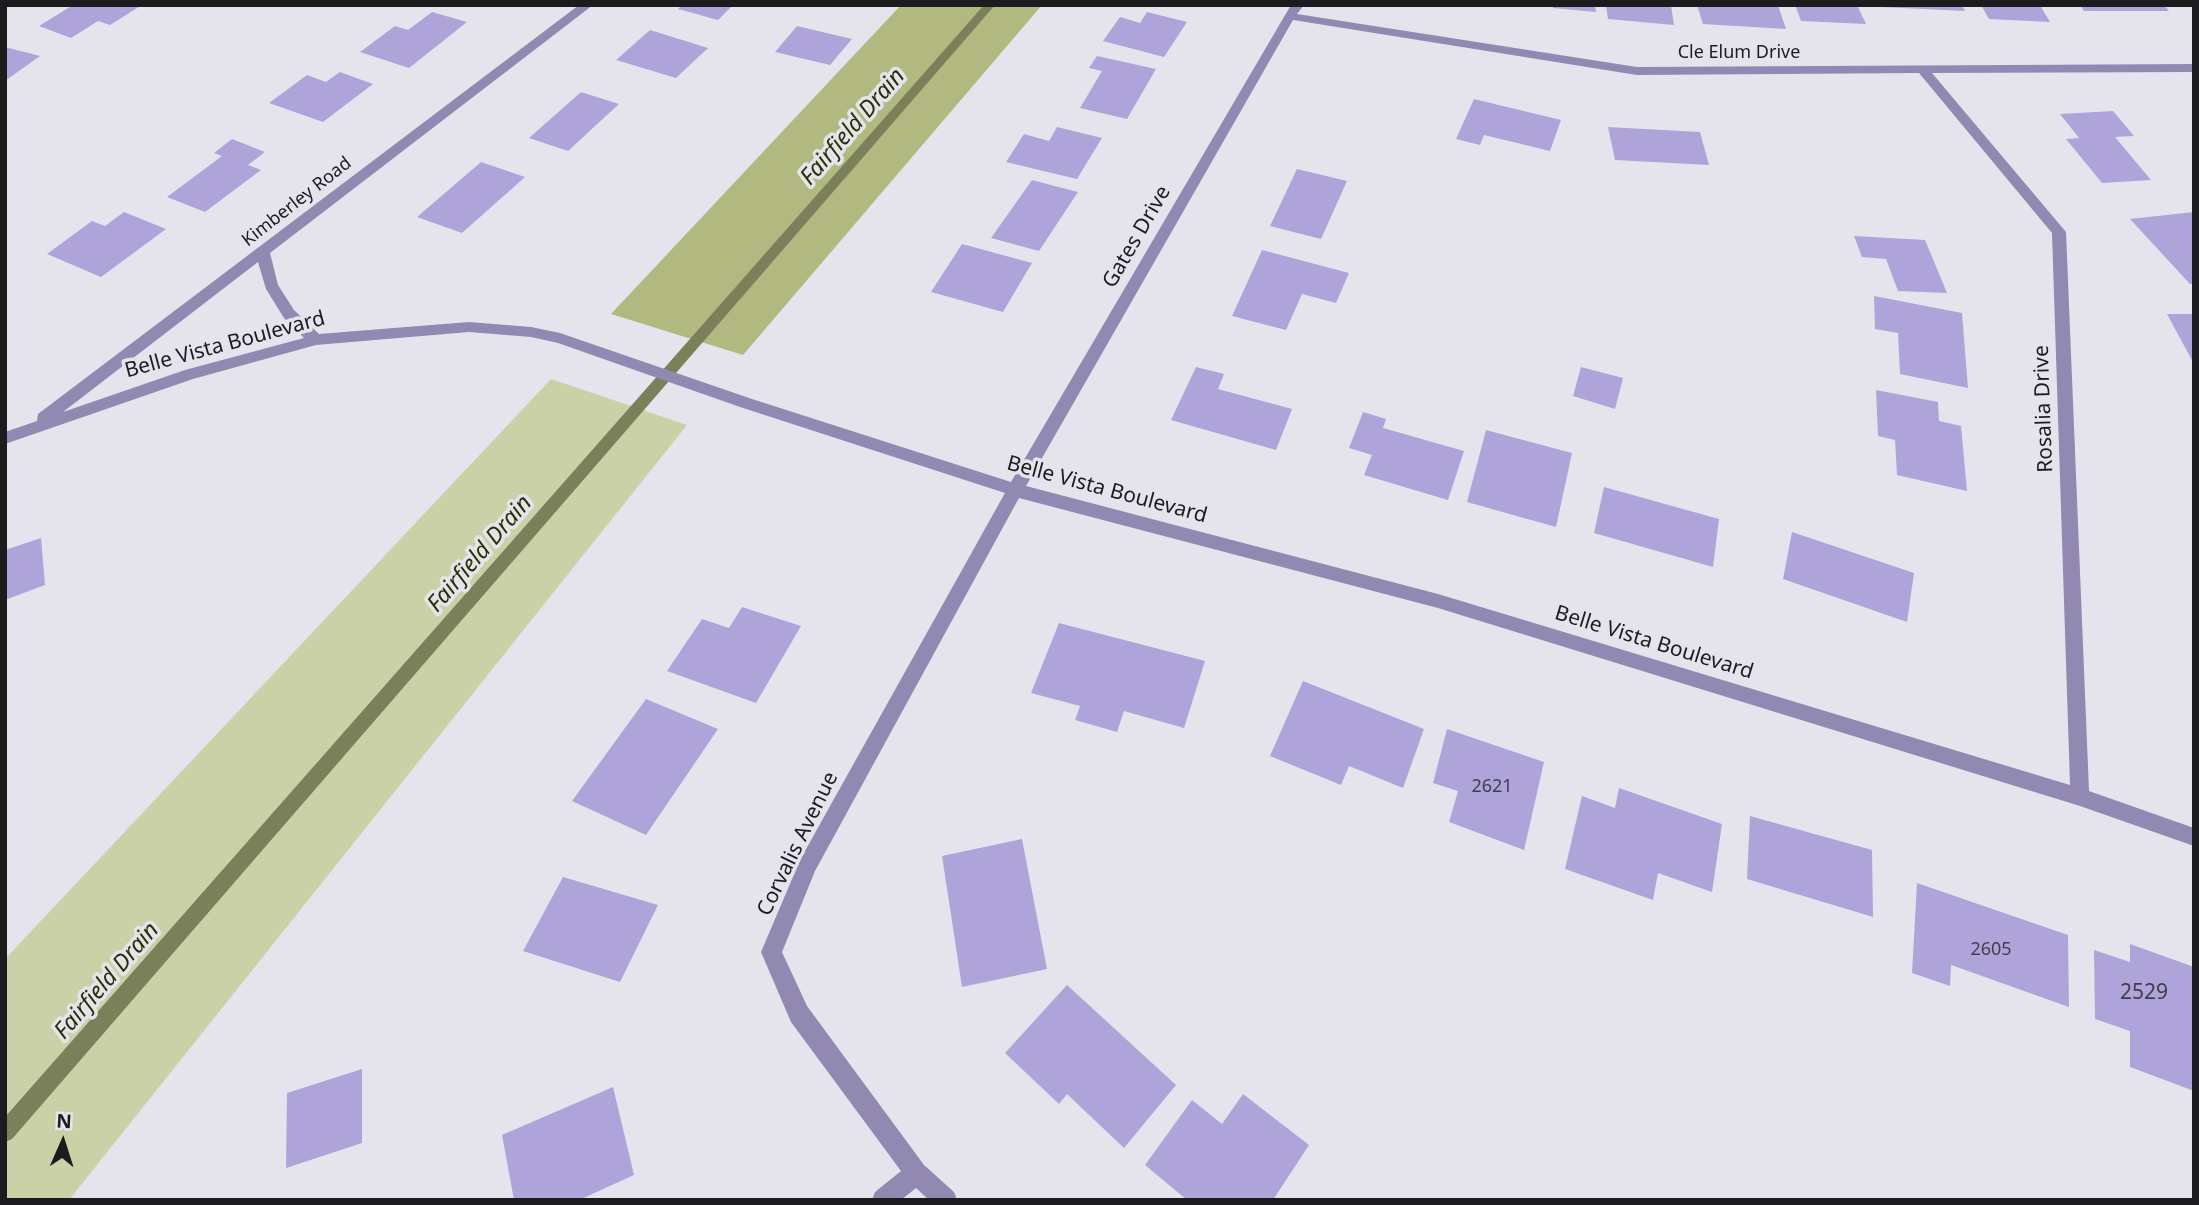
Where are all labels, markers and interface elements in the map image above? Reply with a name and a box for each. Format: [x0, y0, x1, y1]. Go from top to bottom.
street label: Cle Elum Drive [1678, 42, 1800, 64]
water label: Fairfield Drain [795, 63, 911, 191]
street label: Kimberley Road [238, 153, 356, 251]
street label: Gates Drive [1098, 181, 1176, 293]
street label: Belle Vista Boulevard [122, 306, 328, 384]
street label: Rosalia Drive [2029, 345, 2059, 473]
street label: Belle Vista Boulevard [1004, 451, 1210, 529]
water label: Fairfield Drain [422, 490, 538, 618]
street label: Belle Vista Boulevard [1552, 601, 1756, 685]
street label: Corvalis Avenue [752, 768, 844, 920]
house number: 2621 [1471, 776, 1513, 798]
water label: Fairfield Drain [49, 917, 165, 1045]
house number: 2605 [1970, 939, 2012, 961]
house number: 2529 [2120, 980, 2168, 1006]
north arrow [28, 1107, 98, 1177]
text: N [56, 1108, 72, 1134]

